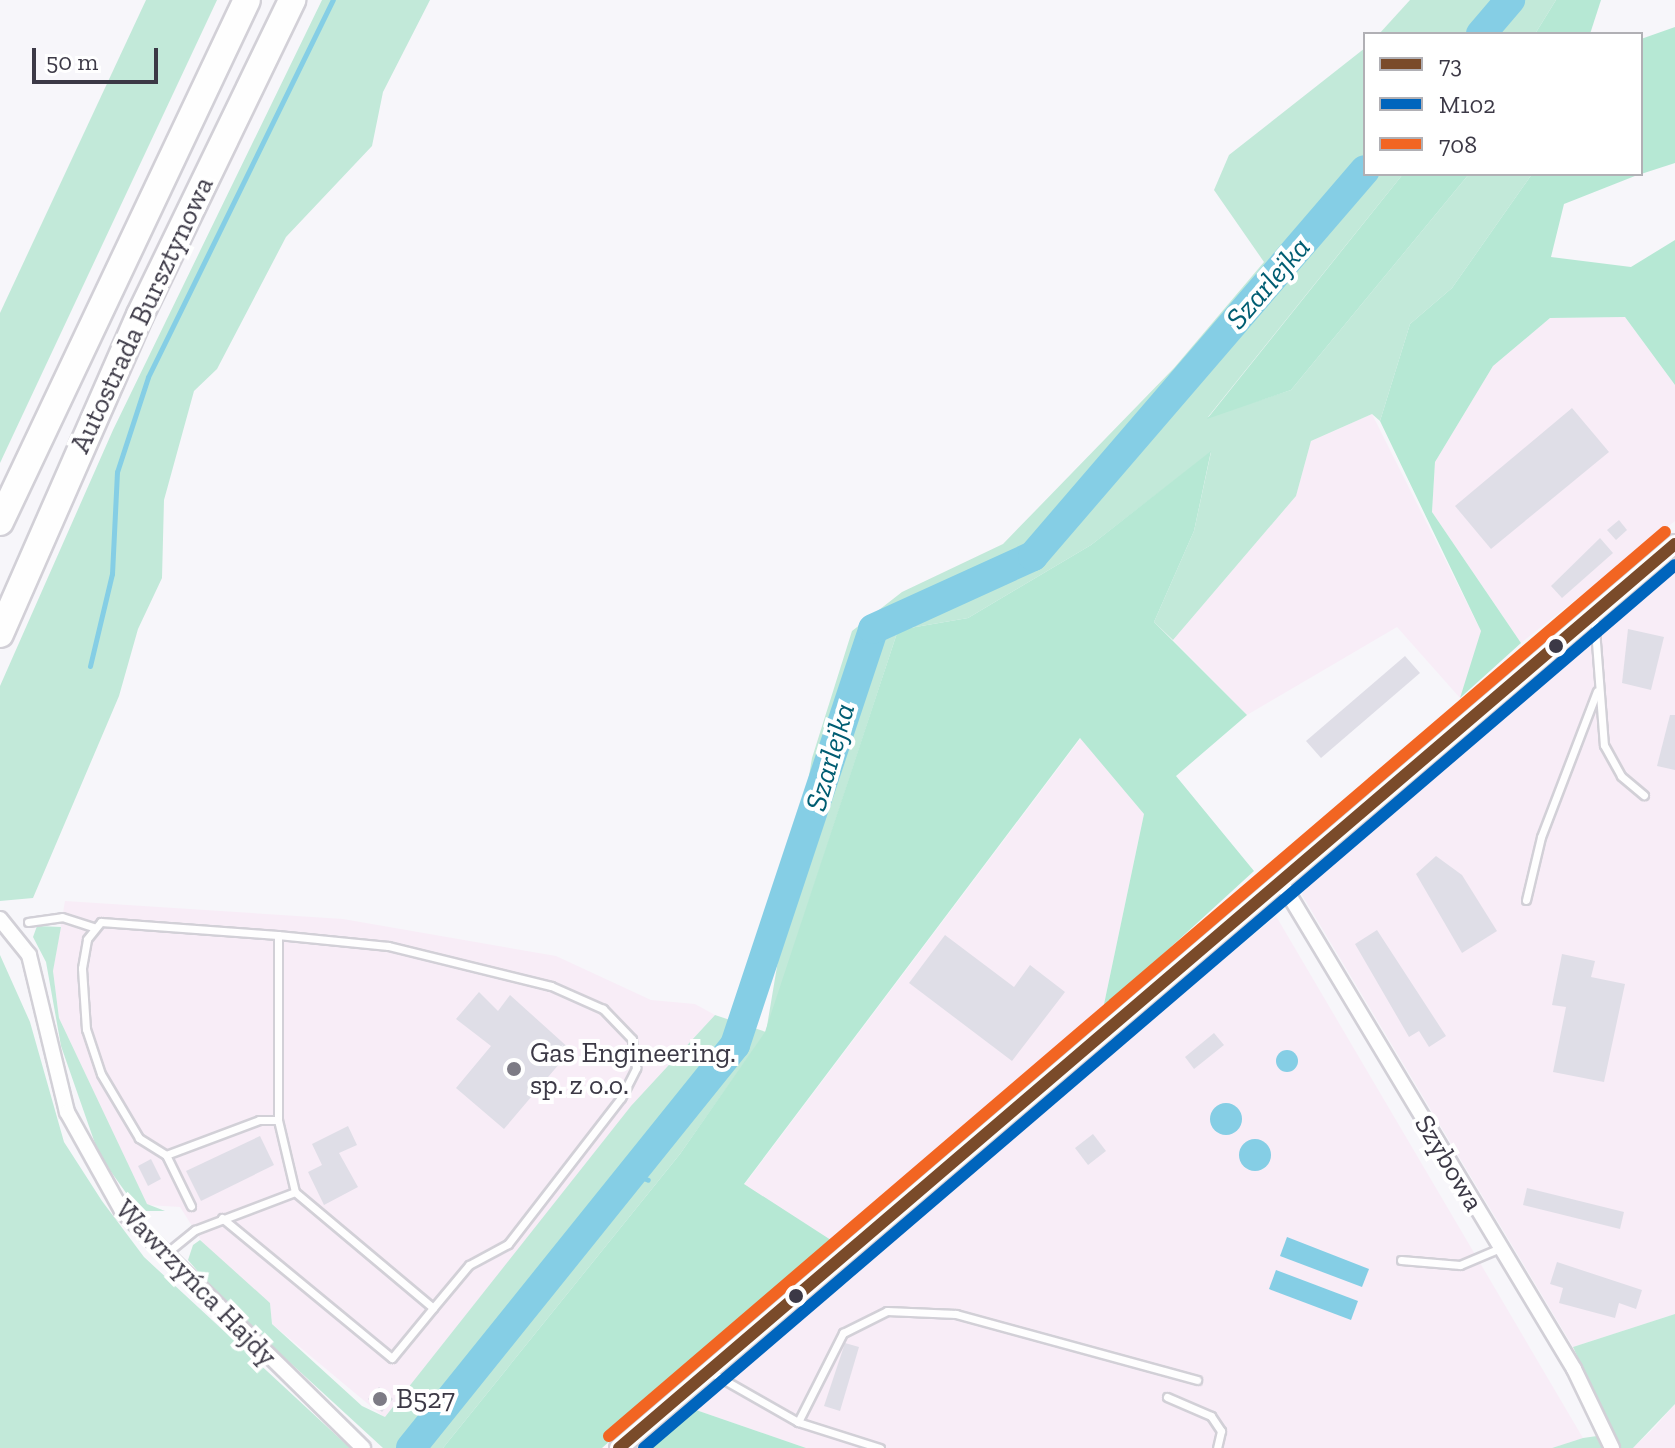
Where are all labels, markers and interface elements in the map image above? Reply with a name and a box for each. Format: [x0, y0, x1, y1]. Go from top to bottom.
scale bar [36, 32, 162, 82]
legend [1363, 32, 1643, 176]
text: 50 m [46, 47, 98, 76]
text: 73 [1439, 50, 1462, 79]
text: M102 [1439, 90, 1496, 119]
text: 708 [1439, 130, 1477, 159]
street label: Autostrada Bursztynowa [63, 172, 221, 458]
water label: Szarlejka [1218, 230, 1318, 336]
unlabelled marker [1548, 638, 1564, 654]
water label: Szarlejka [798, 699, 862, 815]
place label: Gas Engineering. sp. z o.o. [530, 1036, 736, 1102]
marker: Gas Engineering. sp. z o.o. [505, 1060, 523, 1078]
street label: Szybowa [1407, 1109, 1491, 1217]
street label: Wawrzyńca Hajdy [108, 1193, 284, 1373]
unlabelled marker [788, 1288, 804, 1304]
place label: B527 [396, 1382, 455, 1416]
marker: B527 [371, 1390, 389, 1408]

